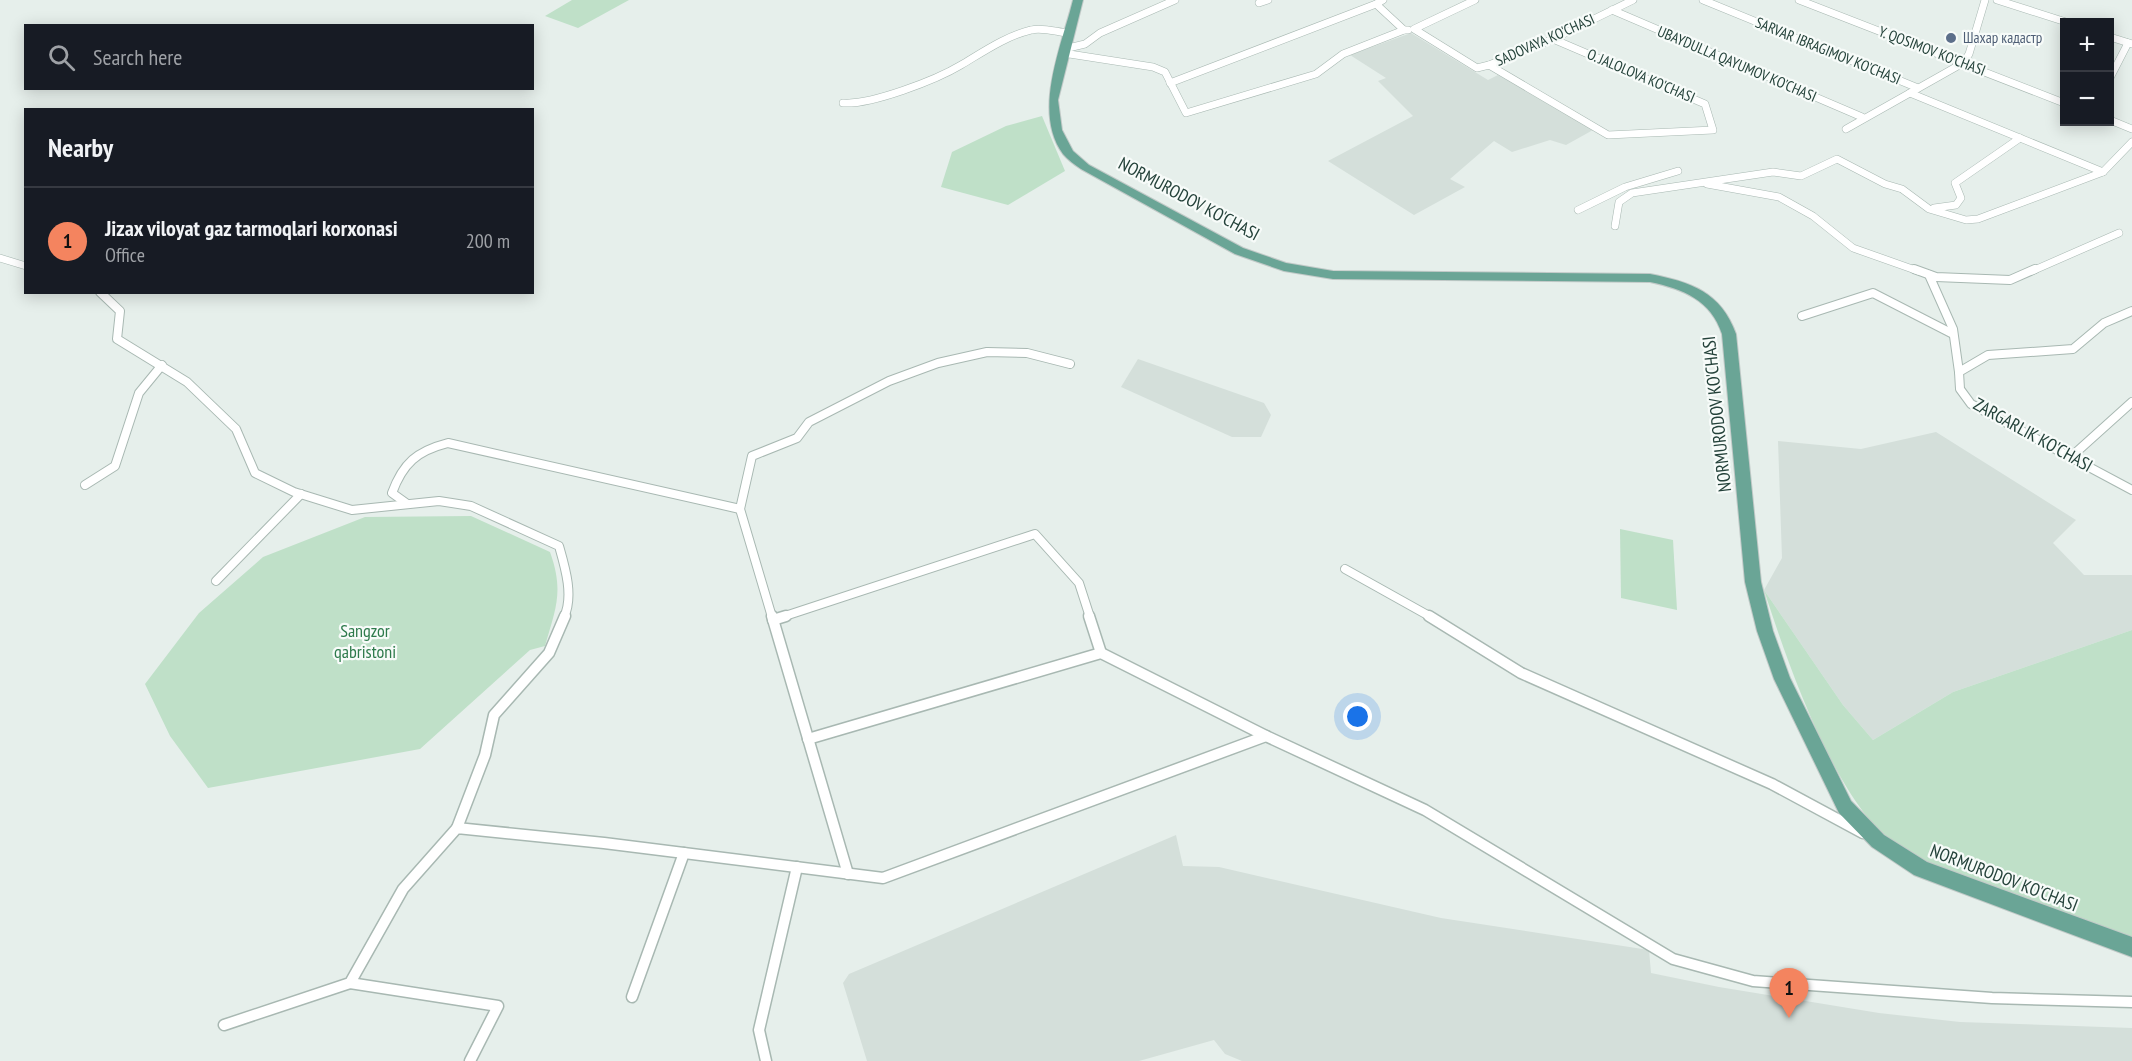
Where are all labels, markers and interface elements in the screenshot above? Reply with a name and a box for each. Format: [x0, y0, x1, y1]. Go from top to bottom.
street label: SADOVAYA KO'CHASI [1492, 9, 1597, 70]
street label: SARVAR IBRAGIMOV KO'CHASI [1753, 13, 1904, 88]
map controls [2060, 18, 2114, 126]
button: + [2060, 18, 2114, 72]
street label: UBAYDULLA QAYUMOV KO'CHASI [1655, 21, 1820, 106]
street label: Y. QOSIMOV KO'CHASI [1876, 21, 1988, 80]
search box [24, 24, 534, 90]
place label: Шахар кадастр [1963, 28, 2042, 47]
marker: Шахар кадастр [1944, 31, 1958, 45]
icon: search [45, 41, 78, 74]
text: Search here [93, 43, 182, 71]
street label: O. JALOLOVA KO'CHASI [1584, 44, 1698, 107]
button: − [2060, 72, 2114, 126]
text: Nearby [48, 131, 113, 164]
street label: NORMURODOV KO'CHASI [1115, 152, 1264, 245]
text: Jizax viloyat gaz tarmoqlari korxonasi [105, 214, 398, 242]
text: 1 [63, 228, 72, 254]
text: 200 m [466, 228, 510, 254]
text: Office [105, 242, 145, 268]
street label: NORMURODOV KO'CHASI [1697, 335, 1736, 493]
street label: ZARGARLIK KO'CHASI [1969, 392, 2097, 477]
park label: Sangzor qabristoni [334, 619, 396, 663]
your location [1343, 702, 1372, 731]
street label: NORMURODOV KO'CHASI [1927, 839, 2081, 916]
pin: 1 [1770, 968, 1808, 1018]

